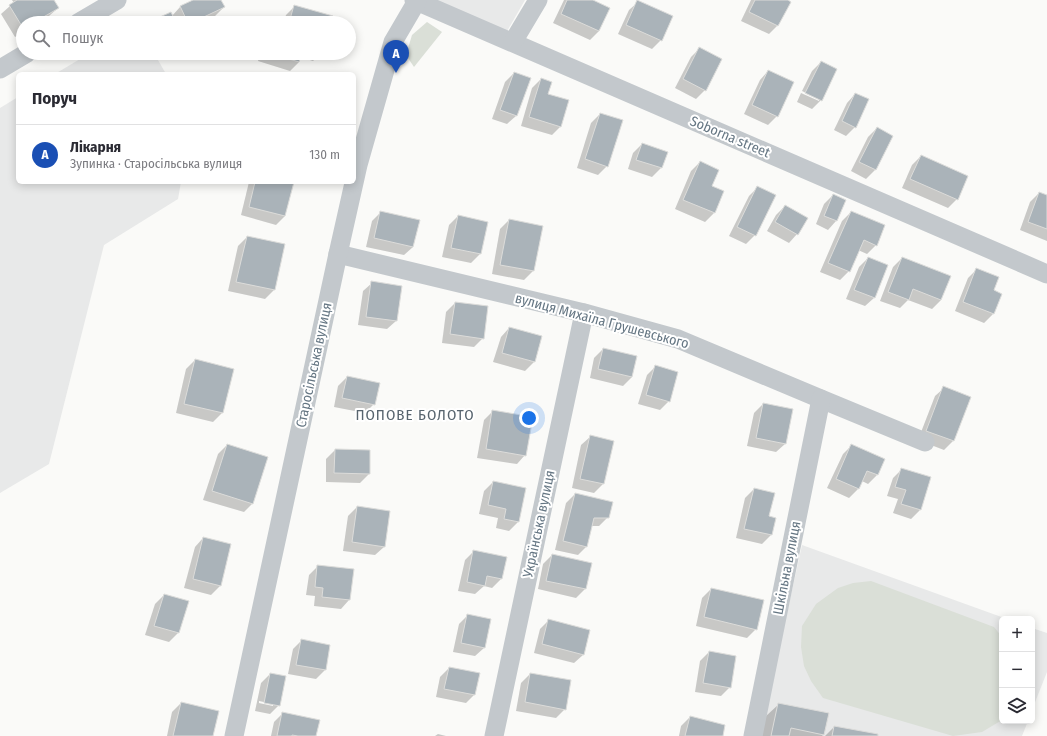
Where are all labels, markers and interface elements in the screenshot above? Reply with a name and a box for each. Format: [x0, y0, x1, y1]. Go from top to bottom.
search box [16, 16, 356, 60]
icon: search [30, 27, 52, 49]
text: Пошук [62, 29, 103, 47]
pin: A [383, 40, 409, 73]
text: Поруч [32, 88, 77, 109]
street label: Soborna street [688, 113, 773, 162]
text: Лікарня [70, 138, 121, 156]
text: A [41, 147, 49, 162]
text: 130 m [309, 147, 340, 162]
text: Зупинка · Старосільська вулиця [70, 156, 242, 171]
street label: вулиця Михаїла Грушевського [513, 290, 691, 352]
street label: Старосільська вулиця [292, 301, 336, 429]
district label: ПОПОВЕ БОЛОТО [355, 406, 475, 424]
your location [519, 408, 539, 428]
street label: Українська вулиця [519, 469, 559, 580]
street label: Шкільна вулиця [770, 520, 804, 616]
map controls [999, 616, 1035, 724]
button: + [999, 616, 1035, 652]
button: − [999, 652, 1035, 688]
button: layers [999, 688, 1035, 724]

